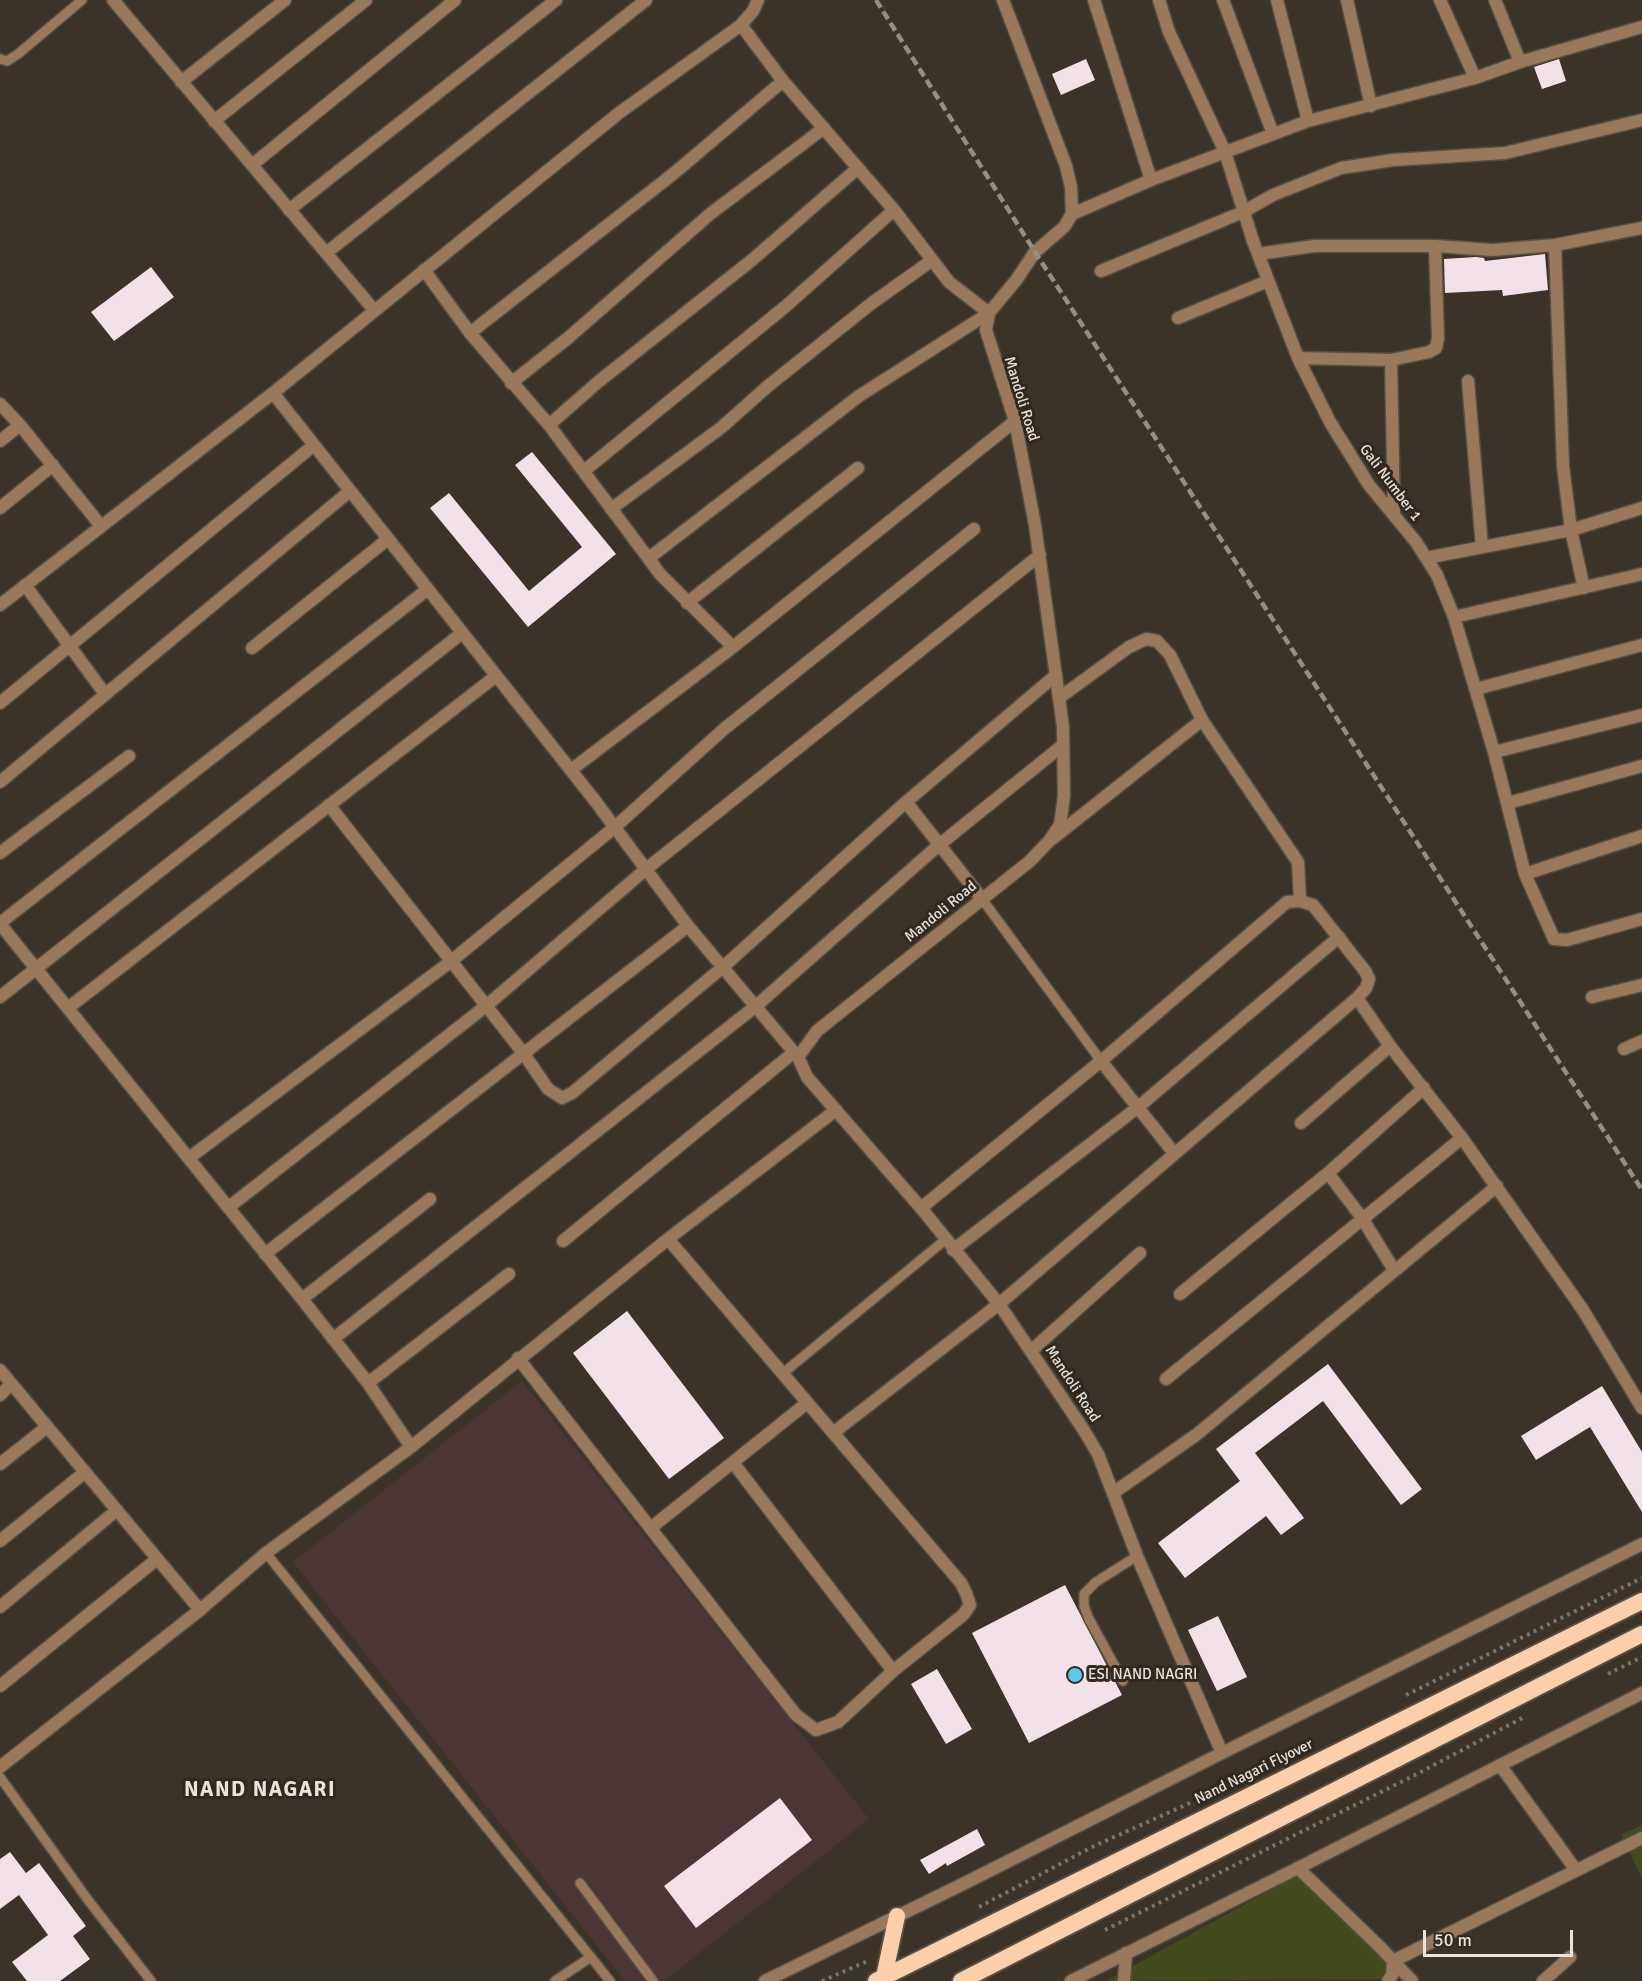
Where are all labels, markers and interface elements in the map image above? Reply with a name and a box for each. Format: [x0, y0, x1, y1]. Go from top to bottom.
street label: Mandoli Road [1000, 355, 1042, 443]
street label: Gali Number 1 [1355, 441, 1425, 525]
street label: Mandoli Road [901, 877, 981, 947]
street label: Mandoli Road [1041, 1342, 1103, 1426]
marker: ESI NAND NAGRI [1066, 1666, 1084, 1684]
place label: ESI NAND NAGRI [1088, 1666, 1197, 1684]
street label: Nand Nagari Flyover [1192, 1735, 1316, 1809]
district label: NAND NAGARI [184, 1777, 336, 1803]
scale bar [1426, 1918, 1576, 1956]
text: 50 m [1434, 1929, 1472, 1951]

